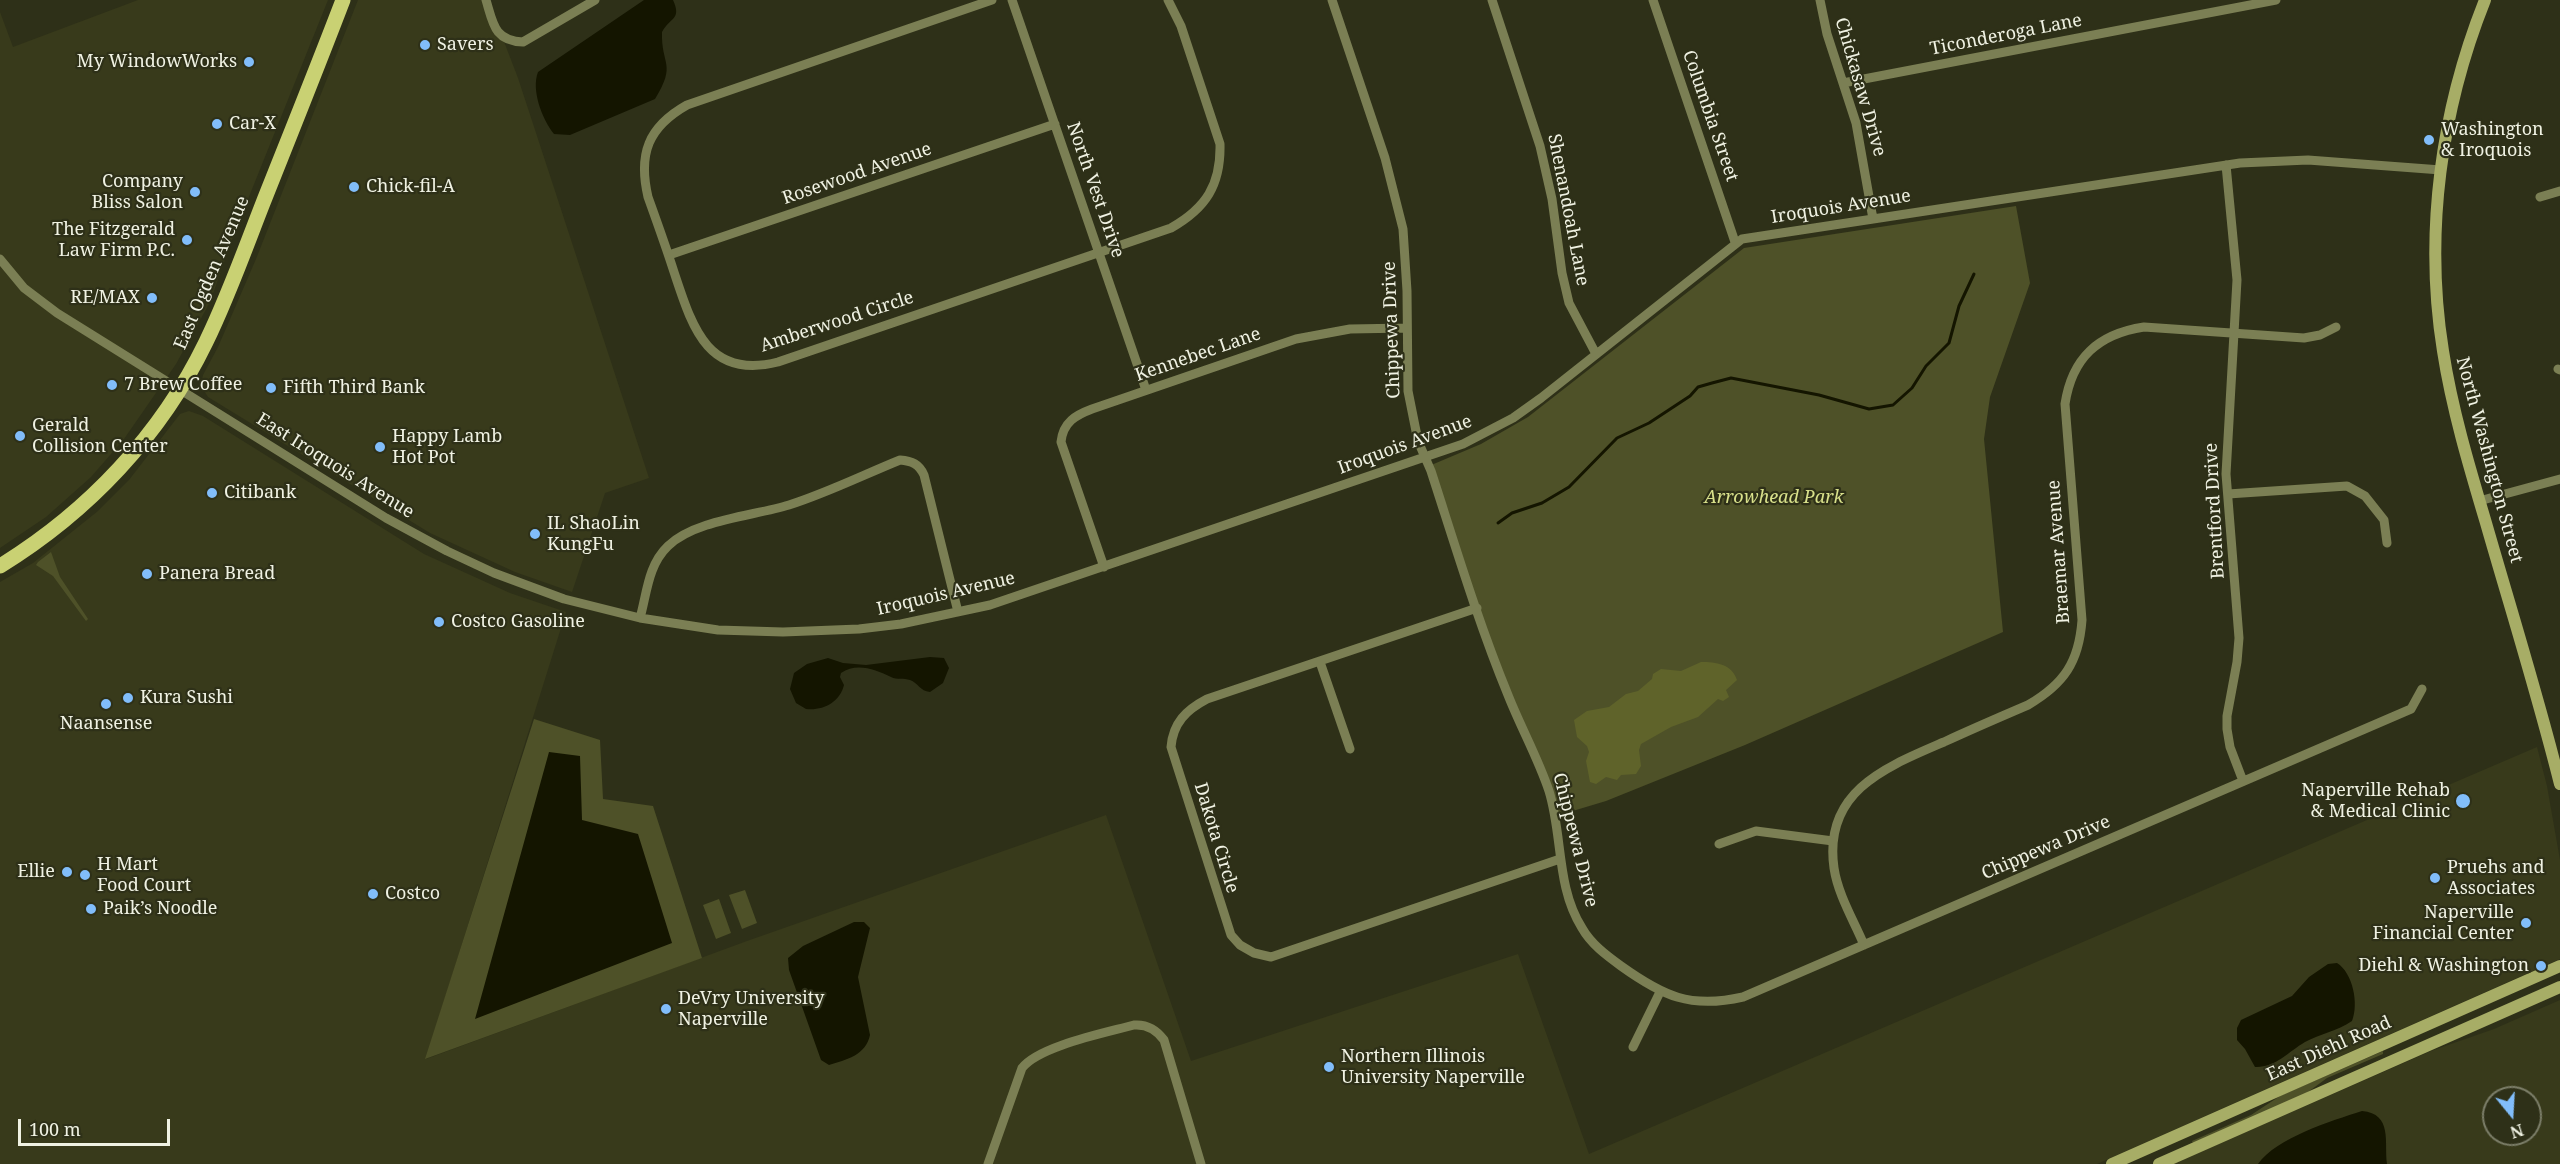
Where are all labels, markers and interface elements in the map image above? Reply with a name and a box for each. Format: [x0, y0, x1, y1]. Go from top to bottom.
street label: Ticonderoga Lane [1928, 10, 2084, 60]
street label: Chickasaw Drive [1830, 15, 1890, 159]
place label: Savers [437, 34, 494, 56]
marker: Savers [418, 38, 432, 52]
street label: Columbia Street [1677, 48, 1743, 184]
place label: My WindowWorks [77, 51, 237, 73]
marker: My WindowWorks [242, 55, 256, 69]
place label: Car-X [229, 113, 276, 135]
marker: Car-X [210, 117, 224, 131]
street label: North Vest Drive [1062, 119, 1128, 261]
place label: Washington & Iroquois [2441, 119, 2544, 162]
street label: Shenandoah Lane [1543, 132, 1593, 288]
marker: Washington & Iroquois [2422, 133, 2436, 147]
street label: Rosewood Avenue [780, 138, 934, 210]
place label: Company Bliss Salon [91, 171, 183, 213]
place label: Chick-fil-A [366, 176, 455, 198]
marker: Chick-fil-A [347, 180, 361, 194]
marker: Company Bliss Salon [188, 185, 202, 199]
street label: Iroquois Avenue [1770, 185, 1912, 229]
street label: East Ogden Avenue [170, 193, 254, 353]
place label: The Fitzgerald Law Firm P.C. [52, 219, 175, 262]
marker: The Fitzgerald Law Firm P.C. [180, 233, 194, 247]
street label: Chippewa Drive [1379, 261, 1405, 399]
place label: RE/MAX [70, 287, 140, 309]
street label: Amberwood Circle [757, 287, 917, 357]
marker: RE/MAX [145, 291, 159, 305]
street label: Kennebec Lane [1132, 323, 1264, 387]
street label: North Washington Street [2451, 355, 2527, 565]
place label: 7 Brew Coffee [124, 374, 242, 396]
place label: Fifth Third Bank [283, 377, 425, 399]
marker: 7 Brew Coffee [105, 378, 119, 392]
marker: Fifth Third Bank [264, 381, 278, 395]
street label: East Iroquois Avenue [252, 409, 418, 523]
street label: Iroquois Avenue [1335, 411, 1475, 479]
place label: Gerald Collision Center [32, 415, 168, 458]
place label: Happy Lamb Hot Pot [392, 426, 502, 468]
marker: Gerald Collision Center [13, 429, 27, 443]
marker: Happy Lamb Hot Pot [373, 440, 387, 454]
street label: Brentford Drive [2201, 442, 2229, 580]
street label: Braemar Avenue [2043, 479, 2075, 625]
place label: Citibank [224, 482, 296, 504]
marker: Citibank [205, 486, 219, 500]
park label: Arrowhead Park [1704, 487, 1844, 509]
place label: IL ShaoLin KungFu [547, 513, 640, 556]
marker: IL ShaoLin KungFu [528, 527, 542, 541]
place label: Panera Bread [159, 563, 275, 585]
marker: Panera Bread [140, 567, 154, 581]
street label: Iroquois Avenue [875, 568, 1017, 620]
place label: Costco Gasoline [451, 611, 585, 633]
marker: Costco Gasoline [432, 615, 446, 629]
place label: Kura Sushi [140, 687, 233, 709]
marker: Kura Sushi [121, 691, 135, 705]
marker: Naansense [99, 697, 113, 711]
place label: Naansense [60, 713, 152, 735]
street label: Chippewa Drive [1548, 771, 1602, 909]
street label: Dakota Circle [1189, 780, 1243, 896]
place label: Naperville Rehab & Medical Clinic [2301, 780, 2450, 822]
marker: Naperville Rehab & Medical Clinic [2454, 792, 2472, 810]
street label: Chippewa Drive [1978, 811, 2114, 885]
place label: H Mart Food Court [97, 854, 191, 896]
place label: Pruehs and Associates [2447, 857, 2544, 900]
place label: Ellie [17, 861, 55, 883]
marker: Ellie [60, 865, 74, 879]
marker: H Mart Food Court [78, 868, 92, 882]
marker: Pruehs and Associates [2428, 871, 2442, 885]
place label: Costco [385, 883, 440, 905]
marker: Costco [366, 887, 380, 901]
place label: Paik’s Noodle [103, 898, 217, 920]
marker: Paik’s Noodle [84, 902, 98, 916]
place label: Naperville Financial Center [2373, 902, 2514, 944]
marker: Naperville Financial Center [2519, 916, 2533, 930]
place label: Diehl & Washington [2358, 955, 2529, 977]
marker: Diehl & Washington [2534, 959, 2548, 973]
place label: DeVry University Naperville [678, 988, 824, 1030]
marker: DeVry University Naperville [659, 1002, 673, 1016]
street label: East Diehl Road [2263, 1012, 2395, 1086]
place label: Northern Illinois University Naperville [1341, 1046, 1525, 1088]
marker: Northern Illinois University Naperville [1322, 1060, 1336, 1074]
north arrow [2482, 1086, 2542, 1146]
scale bar [21, 1107, 172, 1145]
text: 100 m [29, 1117, 81, 1141]
text: N [2508, 1119, 2526, 1144]

